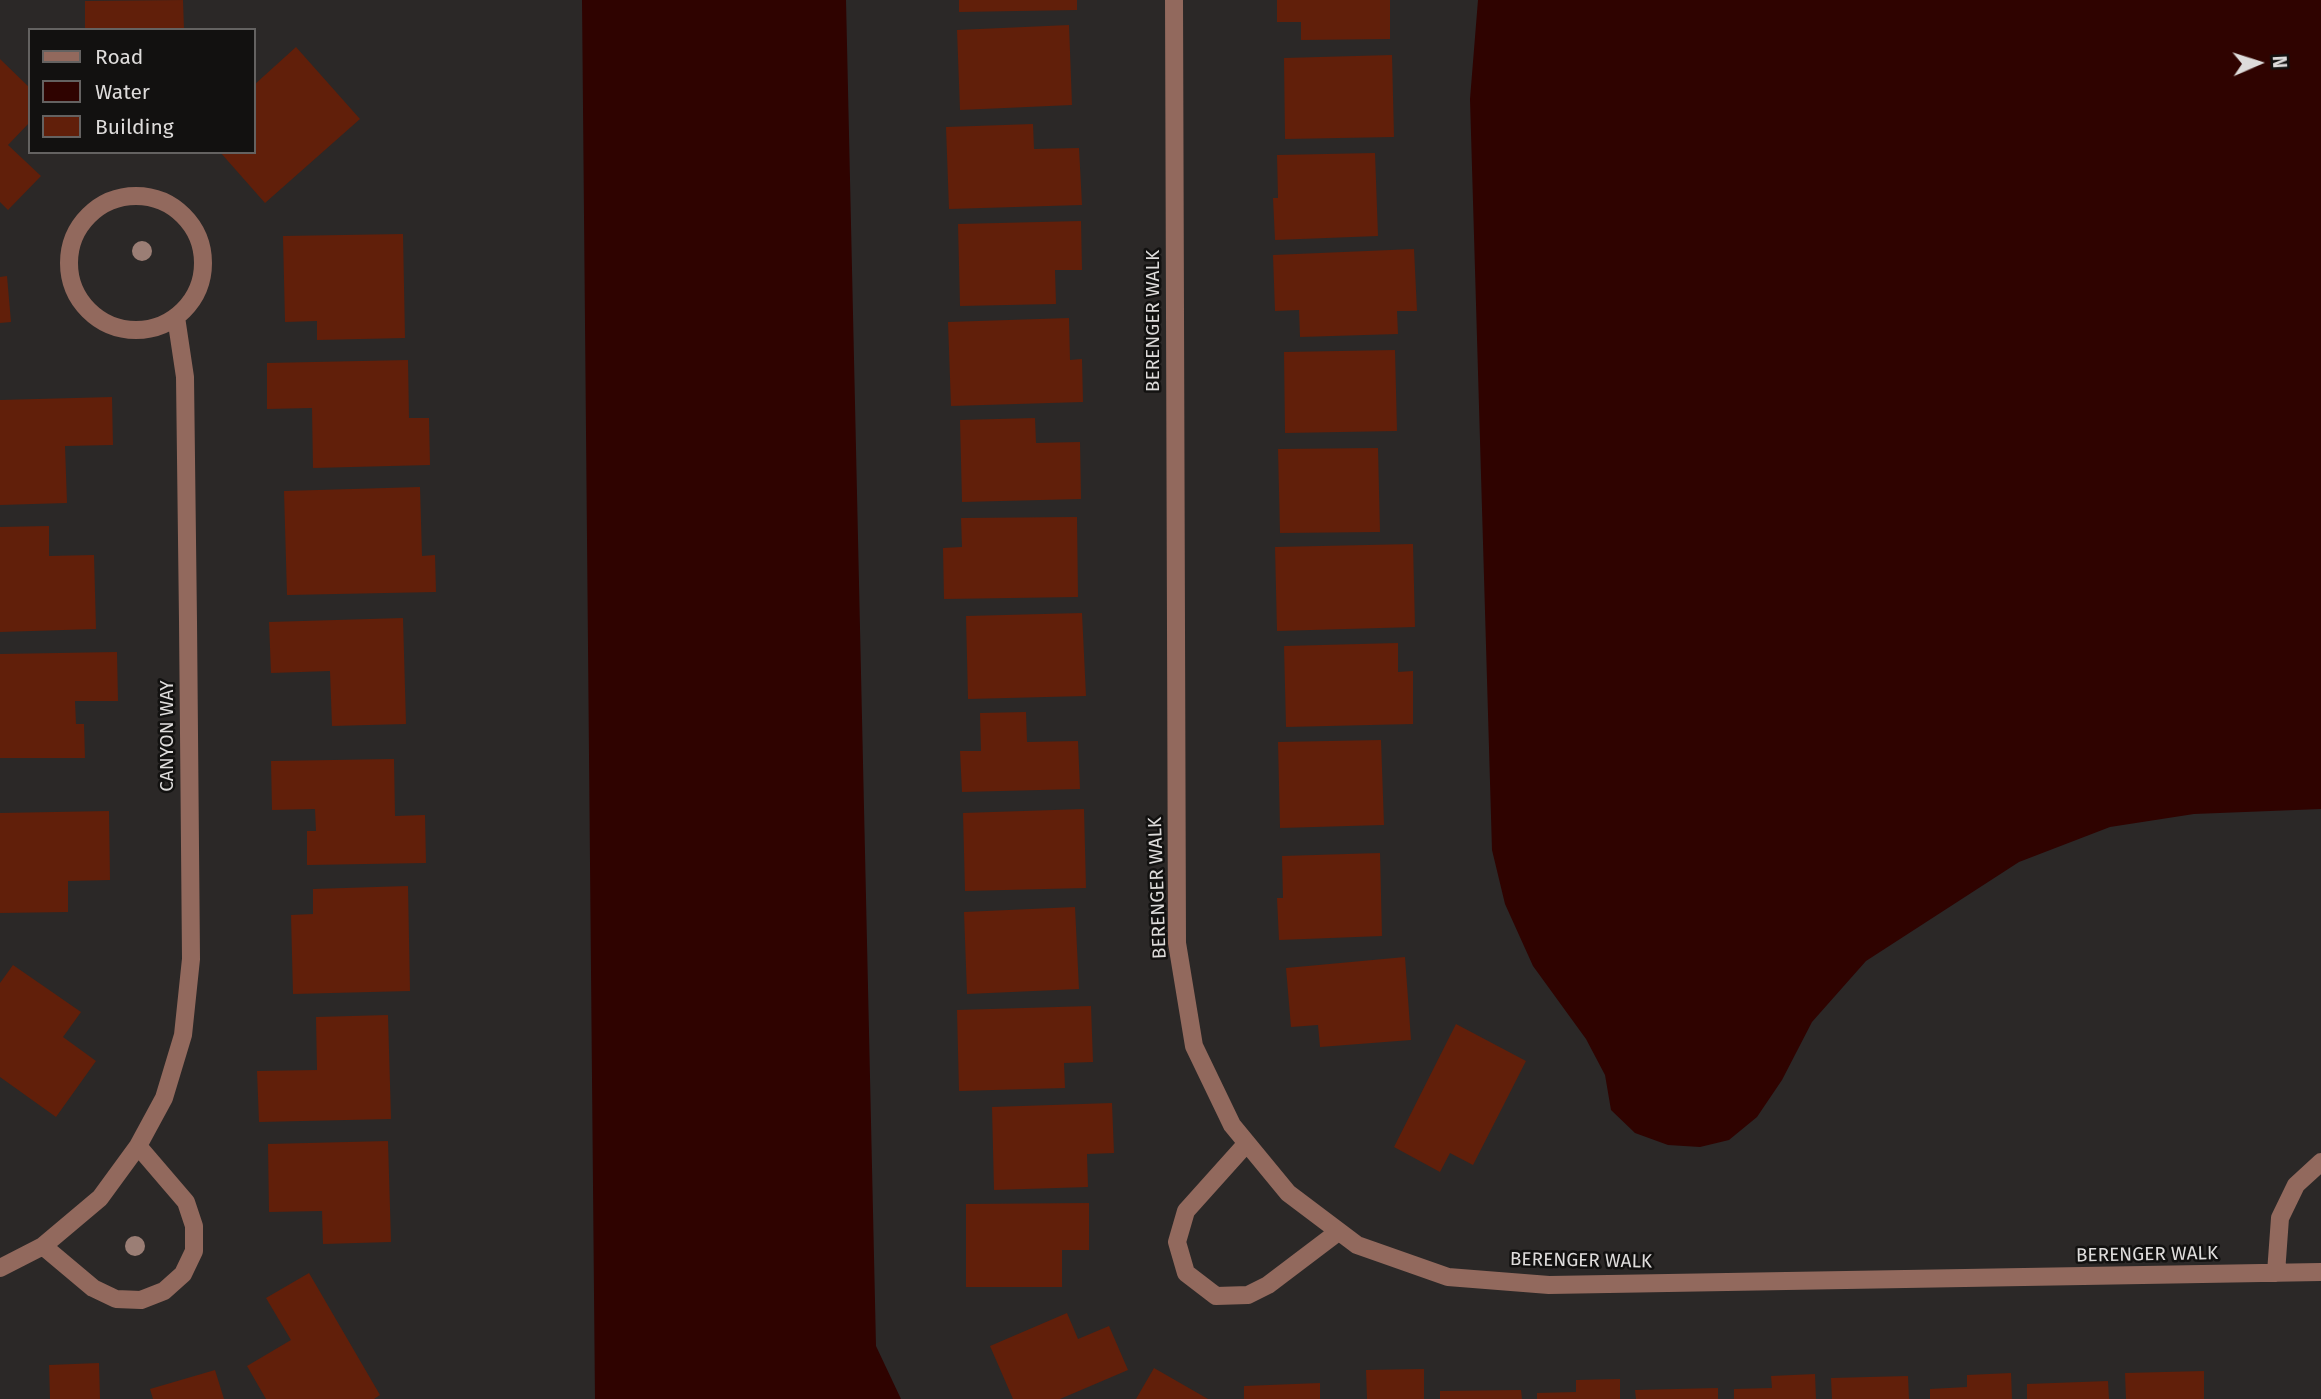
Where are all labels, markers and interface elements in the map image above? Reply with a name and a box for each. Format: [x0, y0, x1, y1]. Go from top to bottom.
legend [28, 28, 256, 154]
north arrow [2223, 28, 2293, 98]
text: Road [95, 44, 143, 70]
text: N [2268, 55, 2291, 69]
text: Water [95, 79, 150, 105]
text: Building [95, 114, 174, 140]
street label: BERENGER WALK [1143, 250, 1165, 392]
street label: CANYON WAY [157, 680, 179, 792]
street label: BERENGER WALK [1144, 817, 1172, 959]
street label: BERENGER WALK [2076, 1242, 2218, 1268]
street label: BERENGER WALK [1510, 1248, 1652, 1274]

